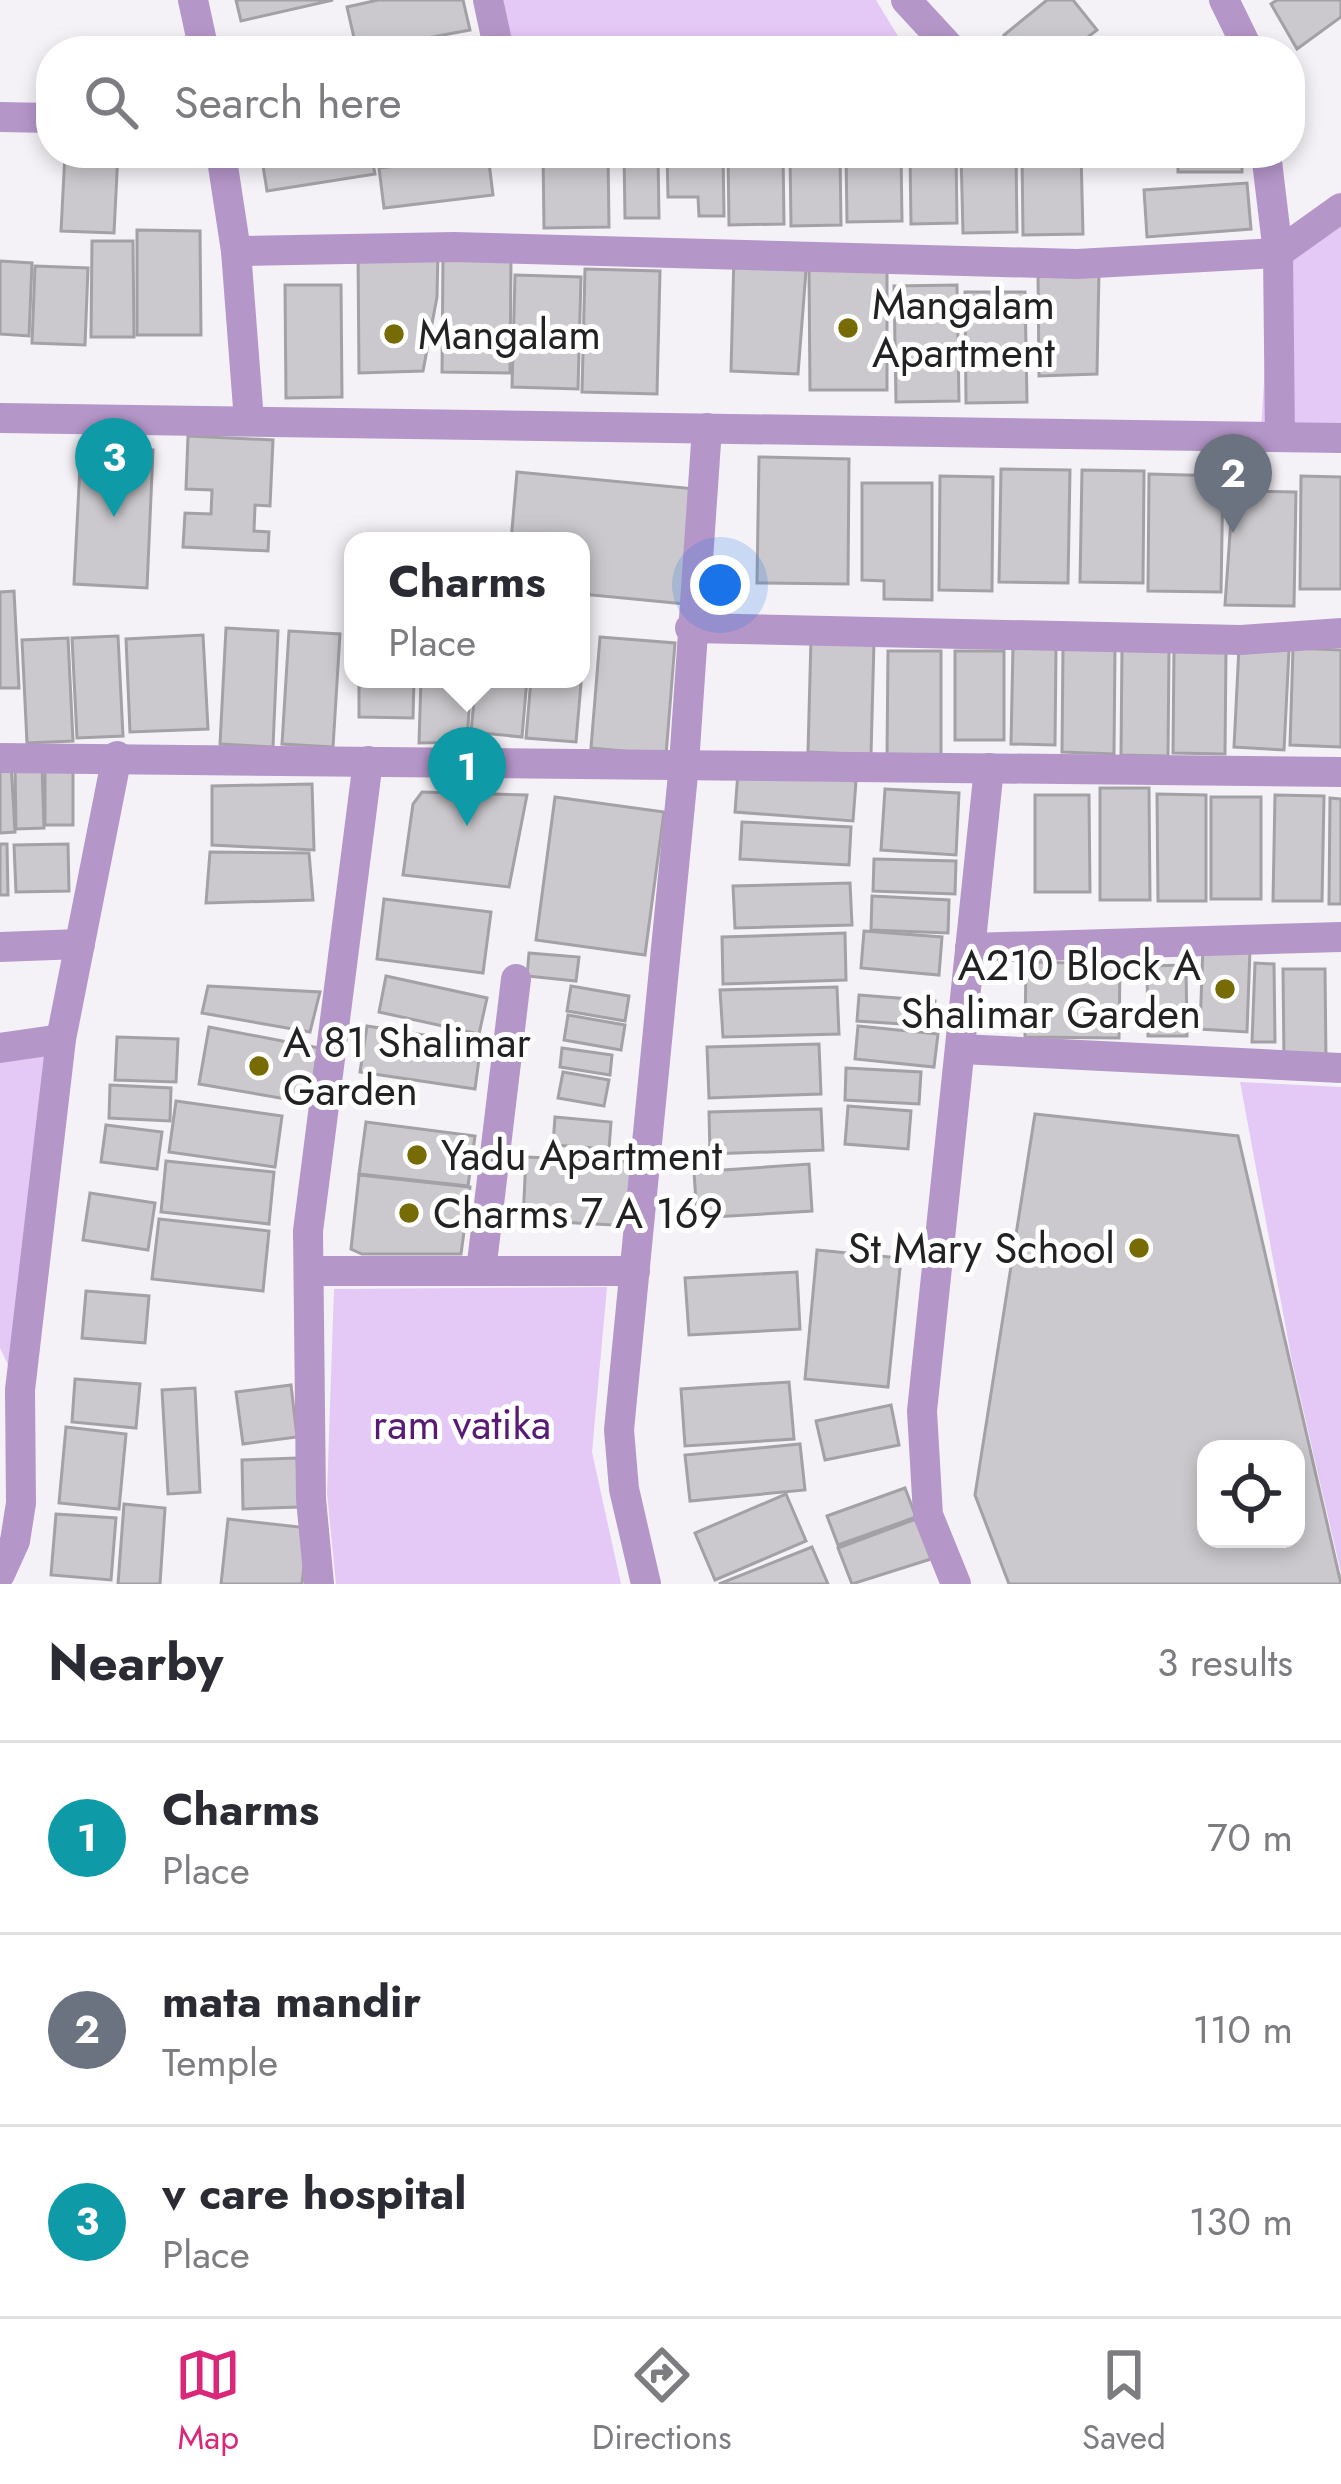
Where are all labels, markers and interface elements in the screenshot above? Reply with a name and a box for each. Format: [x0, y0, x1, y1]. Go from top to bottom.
search box [36, 36, 1305, 168]
icon: search [78, 69, 144, 135]
text: Search here [174, 70, 402, 135]
place label: Mangalam Apartment [872, 274, 1055, 383]
place label: Mangalam [418, 304, 601, 365]
marker: Mangalam Apartment [835, 315, 861, 341]
marker: Mangalam [381, 321, 407, 347]
pin: 3 [75, 418, 153, 517]
pin: 2 [1194, 434, 1272, 533]
popup [344, 532, 590, 688]
text: Charms [388, 549, 546, 614]
your location [690, 555, 750, 615]
text: Place [388, 614, 476, 671]
pin: 1 [428, 727, 506, 826]
place label: A210 Block A Shalimar Garden [900, 935, 1201, 1044]
marker: A210 Block A Shalimar Garden [1212, 976, 1238, 1002]
place label: A 81 Shalimar Garden [283, 1012, 532, 1121]
marker: A 81 Shalimar Garden [246, 1053, 272, 1079]
place label: Yadu Apartment [441, 1125, 722, 1186]
marker: Yadu Apartment [404, 1142, 430, 1168]
place label: Charms 7 A 169 [433, 1183, 723, 1244]
marker: Charms 7 A 169 [396, 1200, 422, 1226]
place label: St Mary School [848, 1218, 1115, 1279]
marker: St Mary School [1126, 1235, 1152, 1261]
park label: ram vatika [373, 1394, 551, 1455]
map controls [1197, 1440, 1305, 1548]
button: locate [1197, 1440, 1305, 1548]
text: Nearby [48, 1625, 223, 1699]
text: 3 results [1157, 1634, 1293, 1691]
text: Charms [162, 1777, 319, 1842]
text: 1 [77, 1809, 97, 1866]
text: 70 m [1207, 1809, 1293, 1866]
text: Place [162, 1842, 250, 1899]
text: mata mandir [162, 1969, 421, 2034]
text: 2 [74, 2001, 100, 2058]
text: 110 m [1192, 2001, 1293, 2058]
text: Temple [162, 2034, 278, 2091]
text: v care hospital [162, 2161, 466, 2226]
text: 3 [75, 2193, 99, 2250]
text: 130 m [1189, 2193, 1293, 2250]
text: Place [162, 2226, 250, 2283]
tab: Map [175, 2342, 241, 2461]
tab: Directions [592, 2342, 732, 2461]
tab: Saved [1082, 2342, 1166, 2461]

